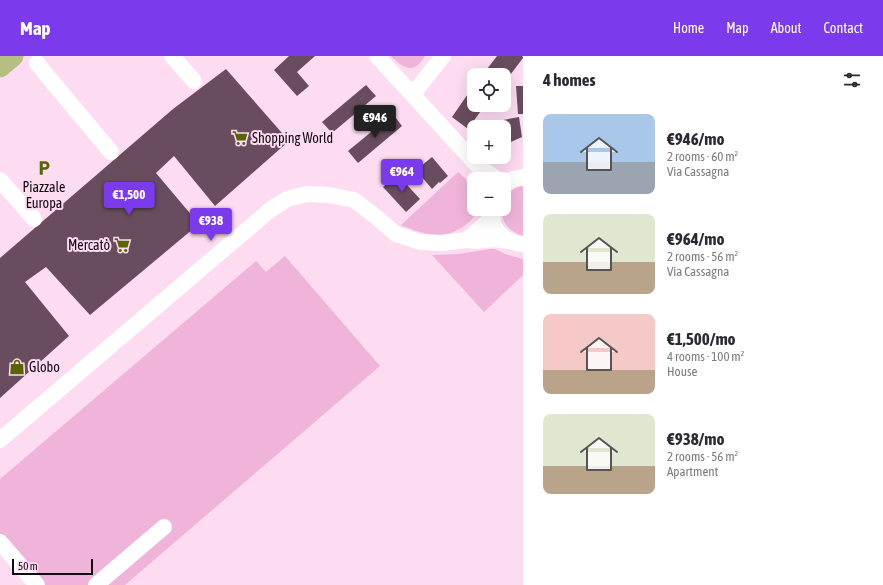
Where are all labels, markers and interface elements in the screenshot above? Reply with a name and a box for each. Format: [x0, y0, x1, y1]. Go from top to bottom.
text: Map [20, 17, 51, 39]
text: Home [673, 20, 704, 36]
text: Map [726, 20, 749, 36]
text: About [771, 20, 802, 36]
text: Contact [824, 20, 863, 36]
map controls [467, 68, 511, 216]
button: locate [467, 68, 511, 112]
icon: filters [841, 69, 863, 91]
text: 4 homes [543, 70, 596, 90]
pin: €946 [351, 105, 399, 139]
text: €946 [363, 110, 387, 125]
button: + [467, 120, 511, 164]
supermarket icon: Shopping World [231, 129, 249, 147]
text: €946/mo [667, 129, 725, 149]
place label: Shopping World [252, 130, 333, 146]
icon: home [575, 130, 623, 178]
text: 2 rooms · 60 m² [667, 149, 738, 164]
parking icon: Piazzale Europa [35, 159, 53, 177]
pin: €964 [378, 159, 426, 193]
text: €964 [390, 164, 414, 179]
text: Via Cassagna [667, 164, 729, 179]
button: − [467, 172, 511, 216]
place label: Piazzale Europa [23, 179, 65, 211]
pin: €1,500 [96, 182, 162, 216]
text: €1,500 [113, 187, 145, 202]
pin: €938 [187, 208, 235, 242]
text: €938 [199, 213, 223, 228]
text: €964/mo [667, 229, 725, 249]
icon: home [575, 230, 623, 278]
supermarket icon: Mercatò [113, 236, 131, 254]
place label: Mercatò [68, 237, 110, 253]
text: 2 rooms · 56 m² [667, 249, 738, 264]
text: Via Cassagna [667, 264, 729, 279]
text: €1,500/mo [667, 329, 736, 349]
icon: home [575, 330, 623, 378]
text: 4 rooms · 100 m² [667, 349, 744, 364]
shop icon: Globo [8, 358, 26, 376]
place label: Globo [29, 359, 60, 375]
text: House [667, 364, 697, 379]
text: €938/mo [667, 429, 725, 449]
icon: home [575, 430, 623, 478]
text: 2 rooms · 56 m² [667, 449, 738, 464]
text: Apartment [667, 464, 718, 479]
scale bar [12, 557, 93, 576]
text: 50 m [18, 560, 38, 572]

